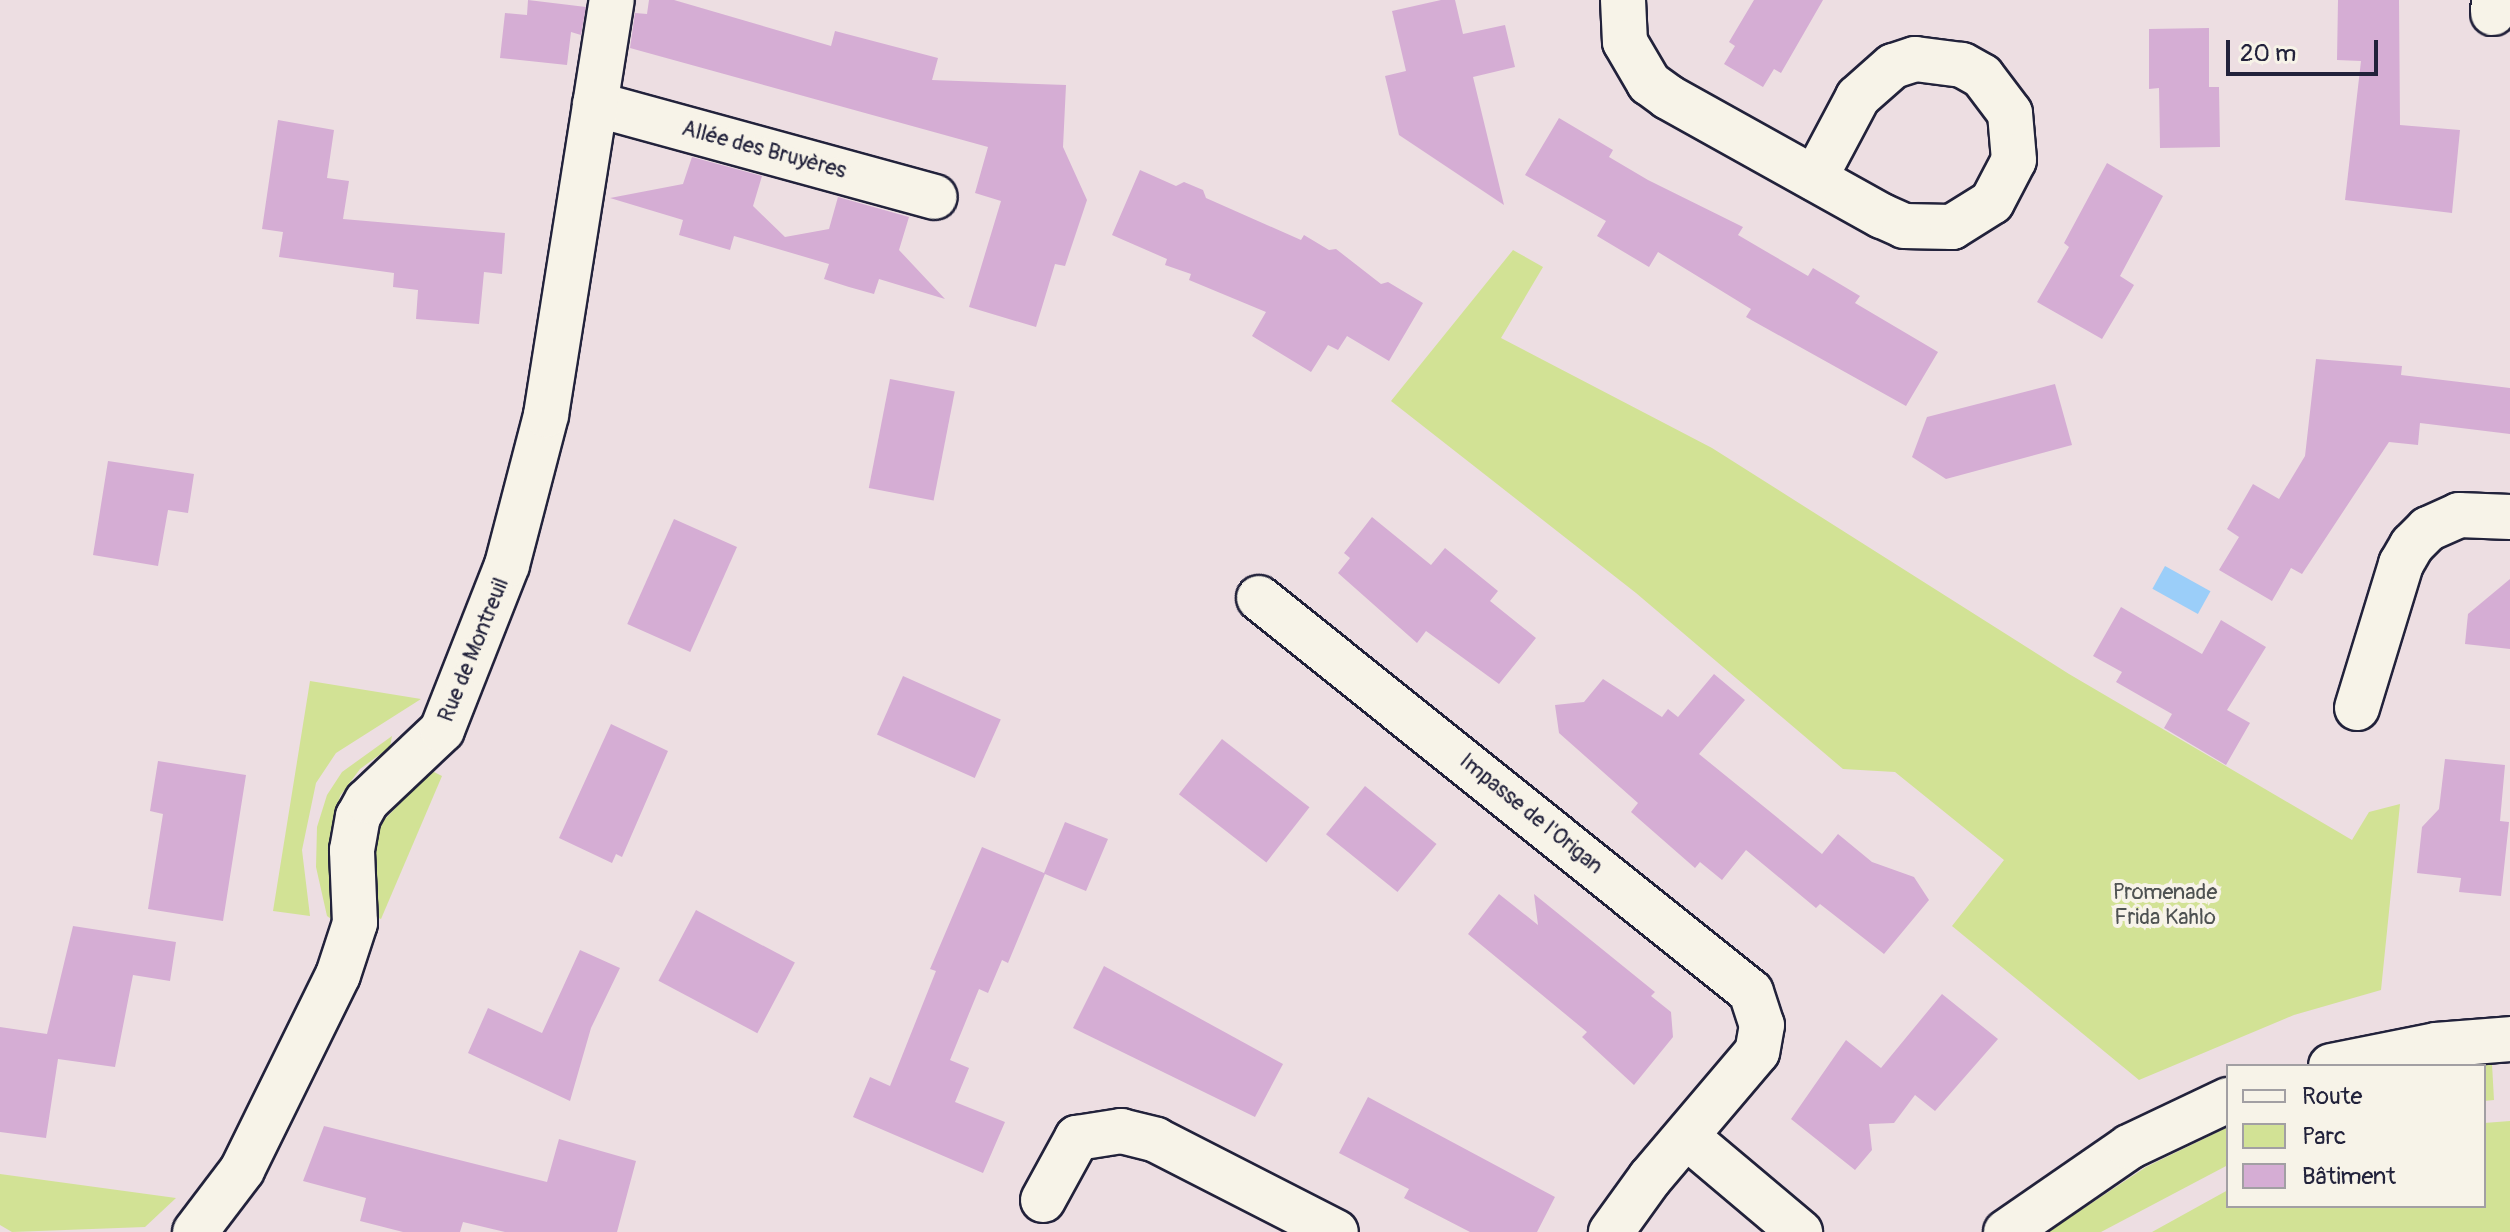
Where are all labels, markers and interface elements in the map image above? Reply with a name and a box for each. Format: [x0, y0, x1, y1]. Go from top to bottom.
scale bar [2230, 24, 2382, 74]
text: 20 m [2240, 39, 2296, 68]
street label: Allée des Bruyères [679, 115, 849, 185]
street label: Rue de Montreuil [433, 574, 515, 726]
street label: Impasse de l'Origan [1454, 748, 1608, 880]
park label: Promenade Frida Kahlo [2113, 879, 2217, 930]
legend [2226, 1064, 2486, 1208]
text: Route [2302, 1082, 2362, 1111]
text: Parc [2302, 1122, 2346, 1151]
text: Bâtiment [2302, 1162, 2396, 1191]

